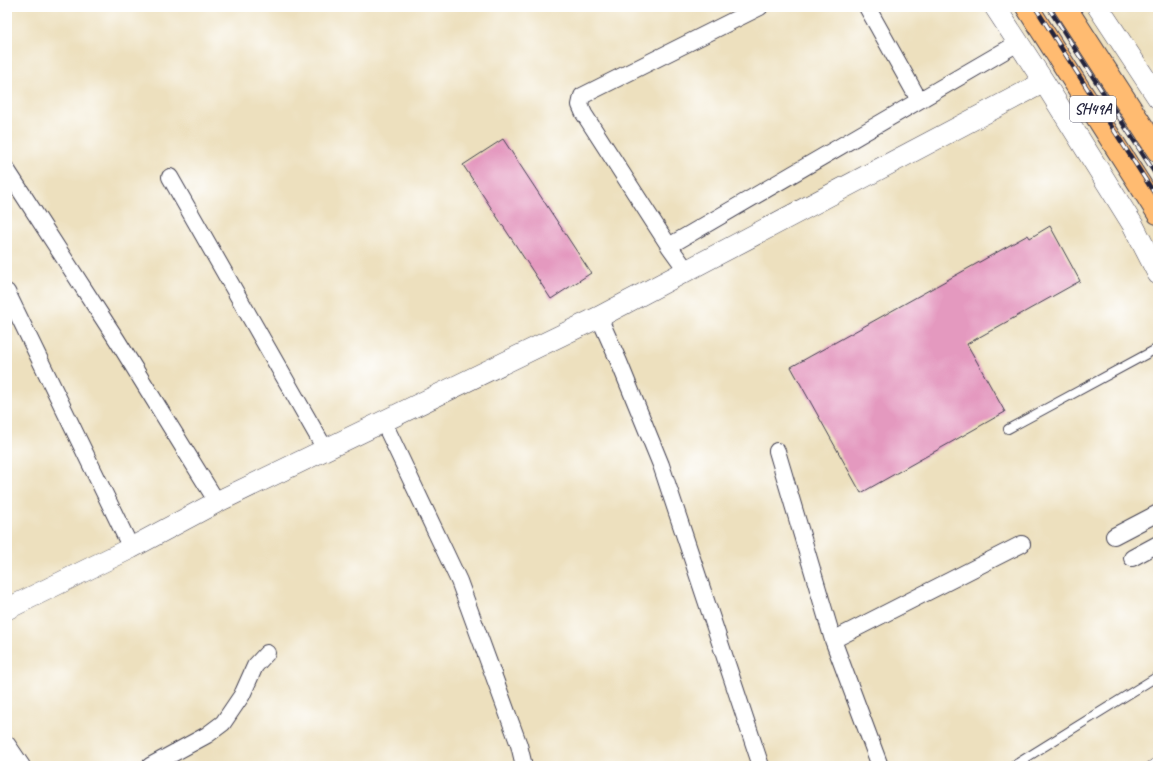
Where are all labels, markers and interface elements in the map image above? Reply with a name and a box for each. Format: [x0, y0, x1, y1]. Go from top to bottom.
road number: SH49A [1070, 96, 1116, 122]

